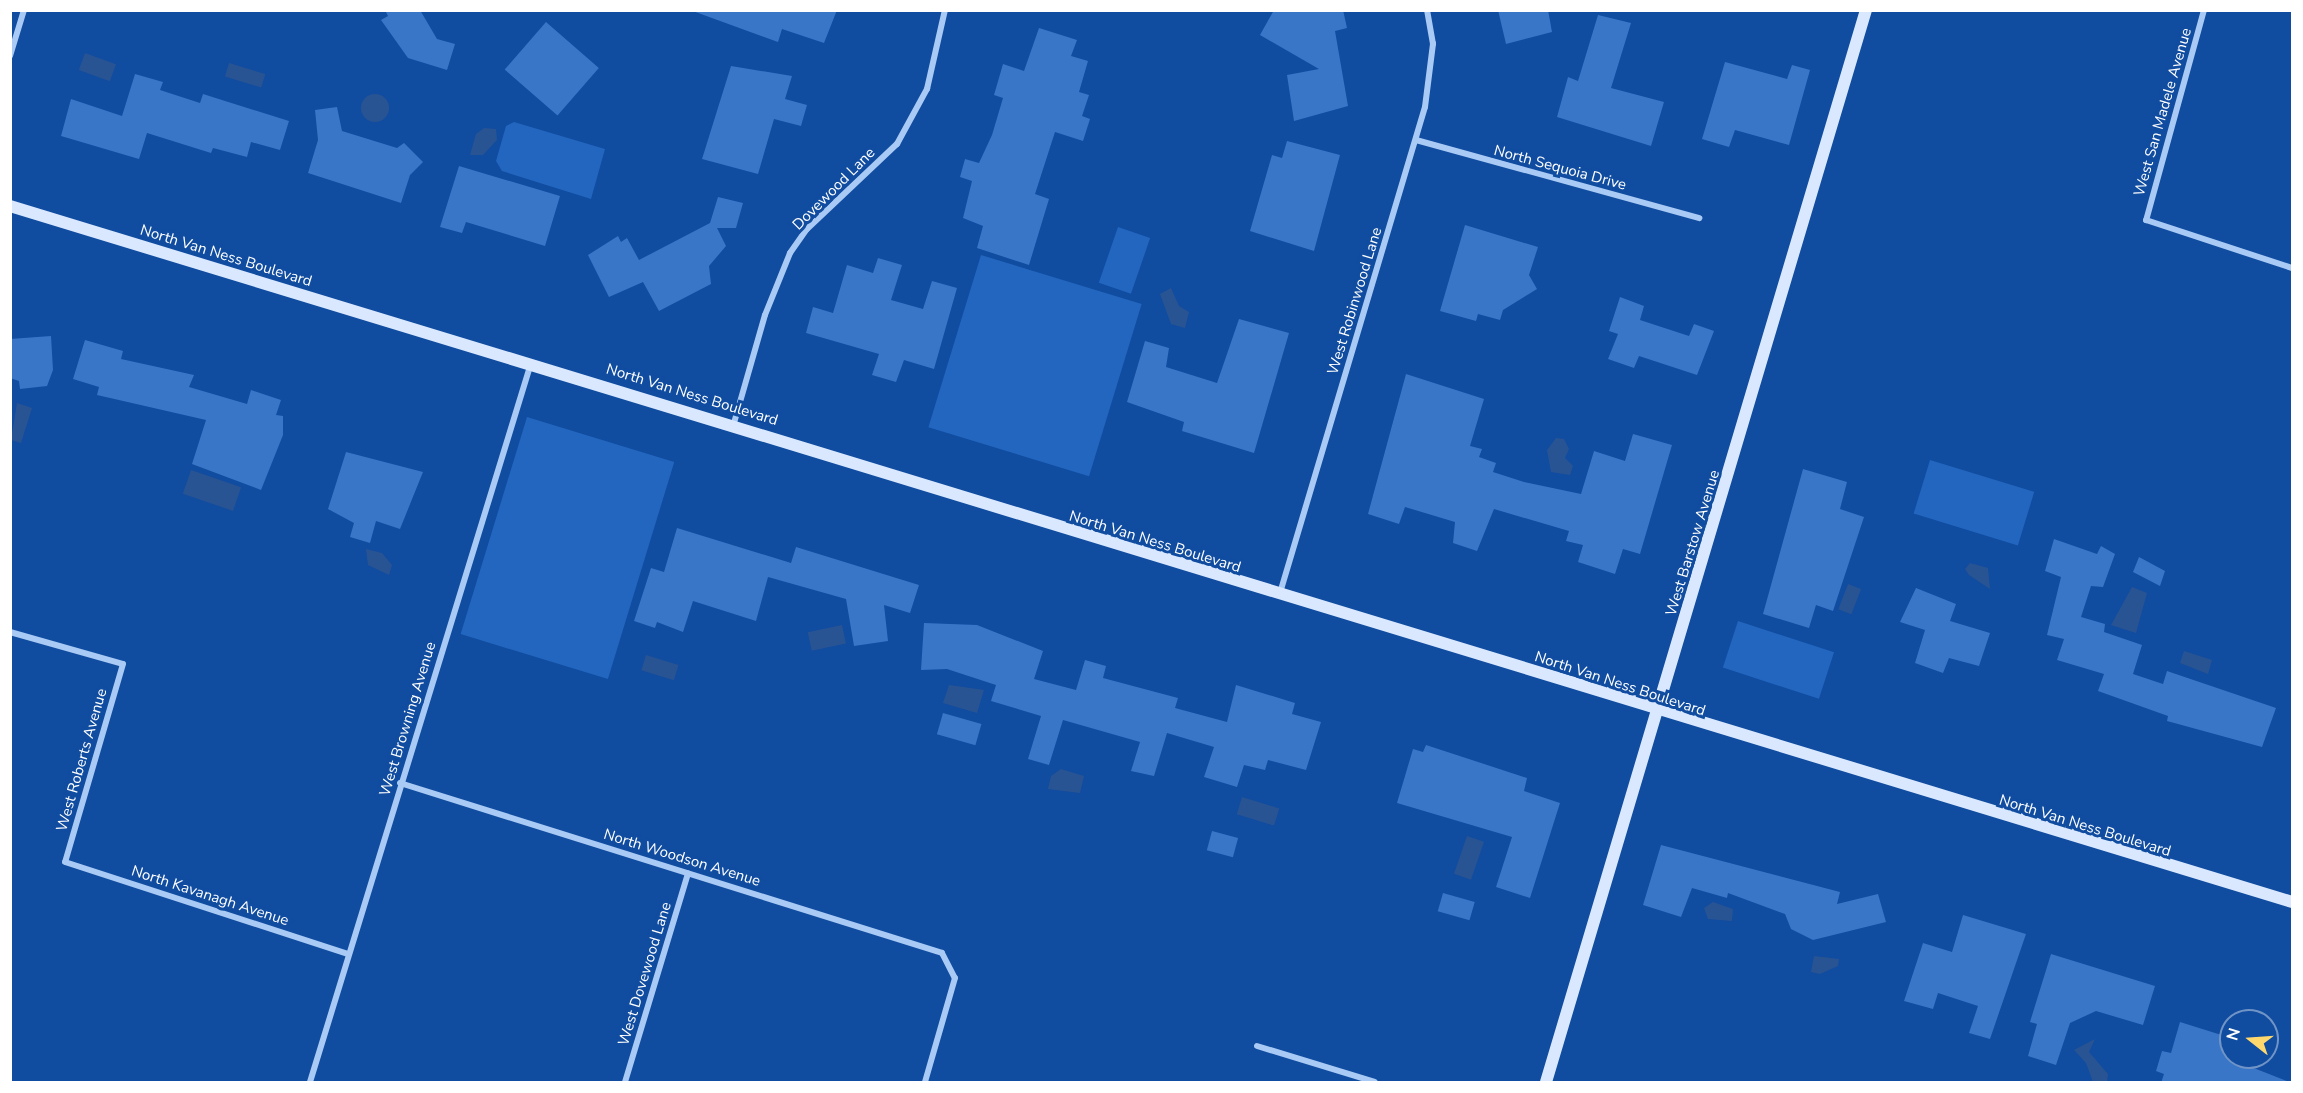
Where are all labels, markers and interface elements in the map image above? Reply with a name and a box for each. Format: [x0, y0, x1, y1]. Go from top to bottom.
street label: West San Madele Avenue [2130, 26, 2196, 198]
street label: North Sequoia Drive [1492, 142, 1628, 194]
street label: Dovewood Lane [789, 144, 879, 234]
street label: North Van Ness Boulevard [138, 221, 314, 291]
street label: West Robinwood Lane [1324, 225, 1386, 377]
street label: North Van Ness Boulevard [604, 360, 780, 430]
street label: West Barstow Avenue [1662, 468, 1724, 618]
street label: North Van Ness Boulevard [1067, 507, 1243, 577]
street label: West Browning Avenue [376, 640, 440, 798]
street label: North Van Ness Boulevard [1532, 648, 1708, 720]
street label: West Roberts Avenue [53, 686, 111, 834]
street label: North Van Ness Boulevard [1997, 791, 2173, 861]
street label: North Woodson Avenue [601, 826, 763, 890]
street label: North Kavanagh Avenue [129, 862, 291, 930]
street label: West Dovewood Lane [615, 900, 675, 1048]
north arrow [2219, 1009, 2279, 1069]
text: N [2221, 1025, 2246, 1043]

